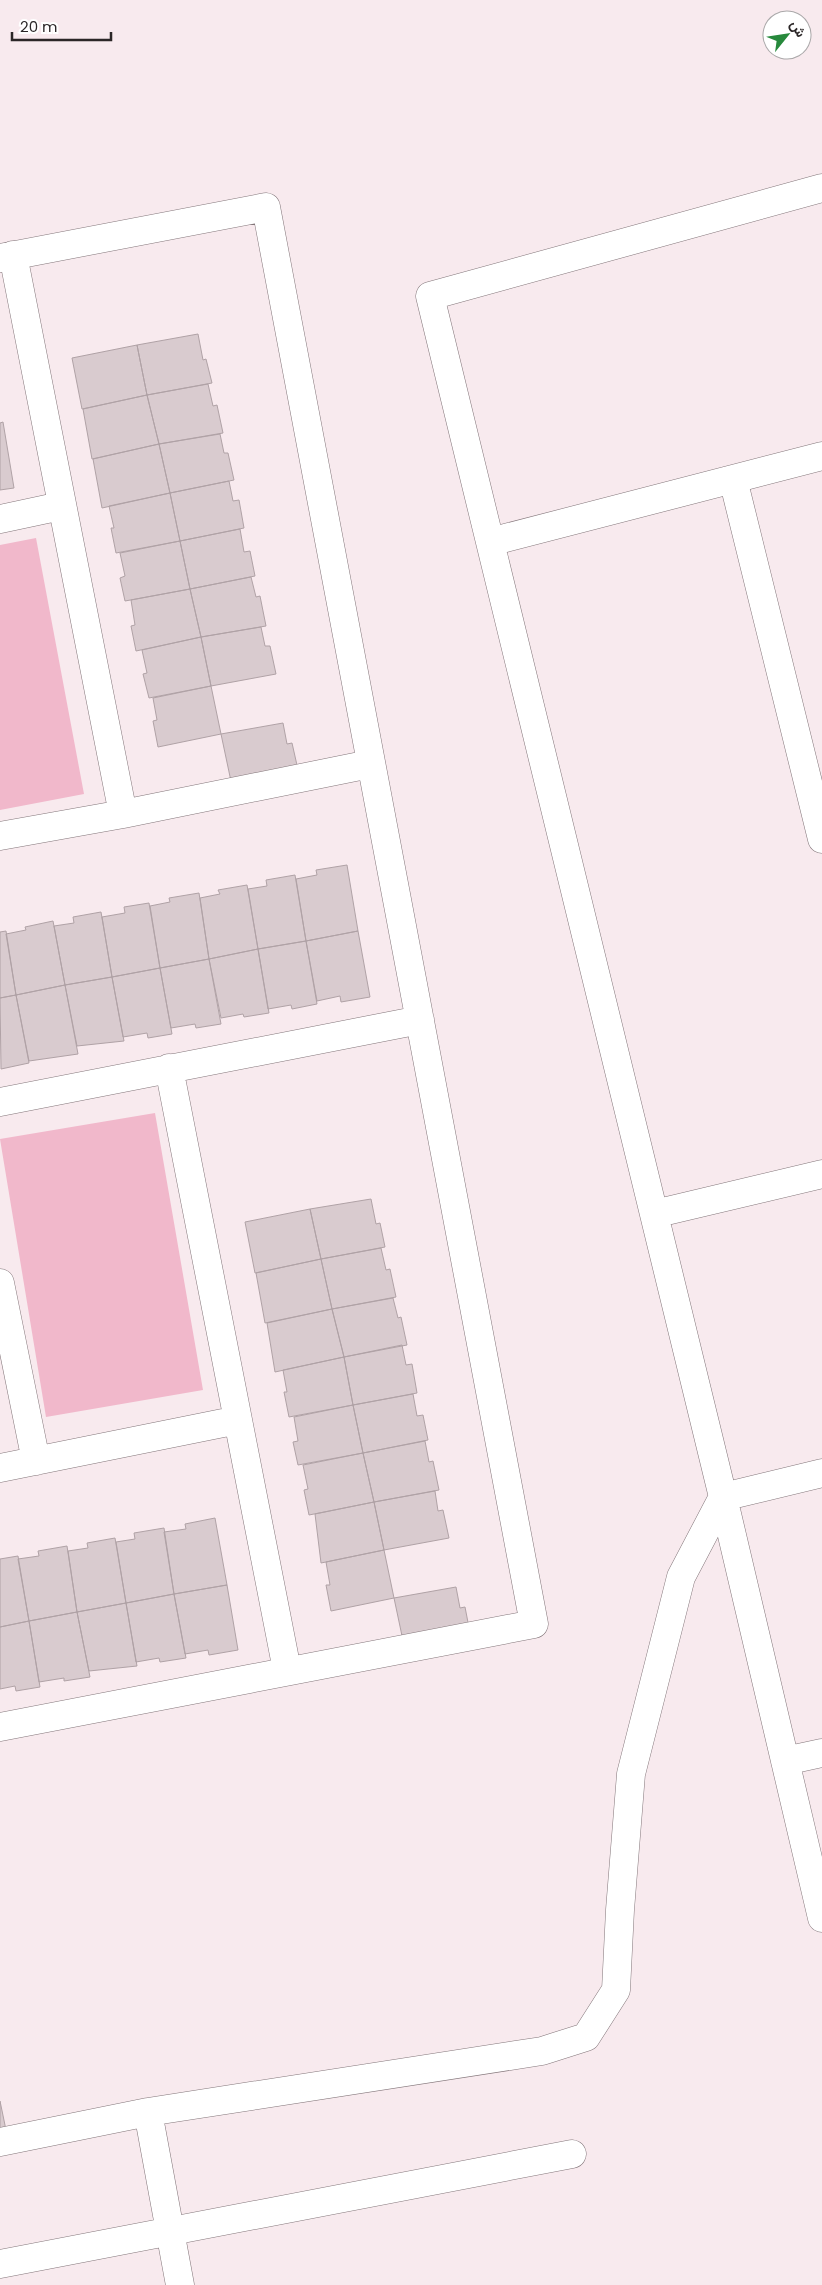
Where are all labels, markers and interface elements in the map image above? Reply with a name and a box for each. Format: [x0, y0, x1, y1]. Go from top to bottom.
scale bar [12, 10, 111, 42]
north arrow [762, 10, 812, 60]
text: 20 m [20, 16, 58, 37]
text: ش [785, 16, 811, 41]

